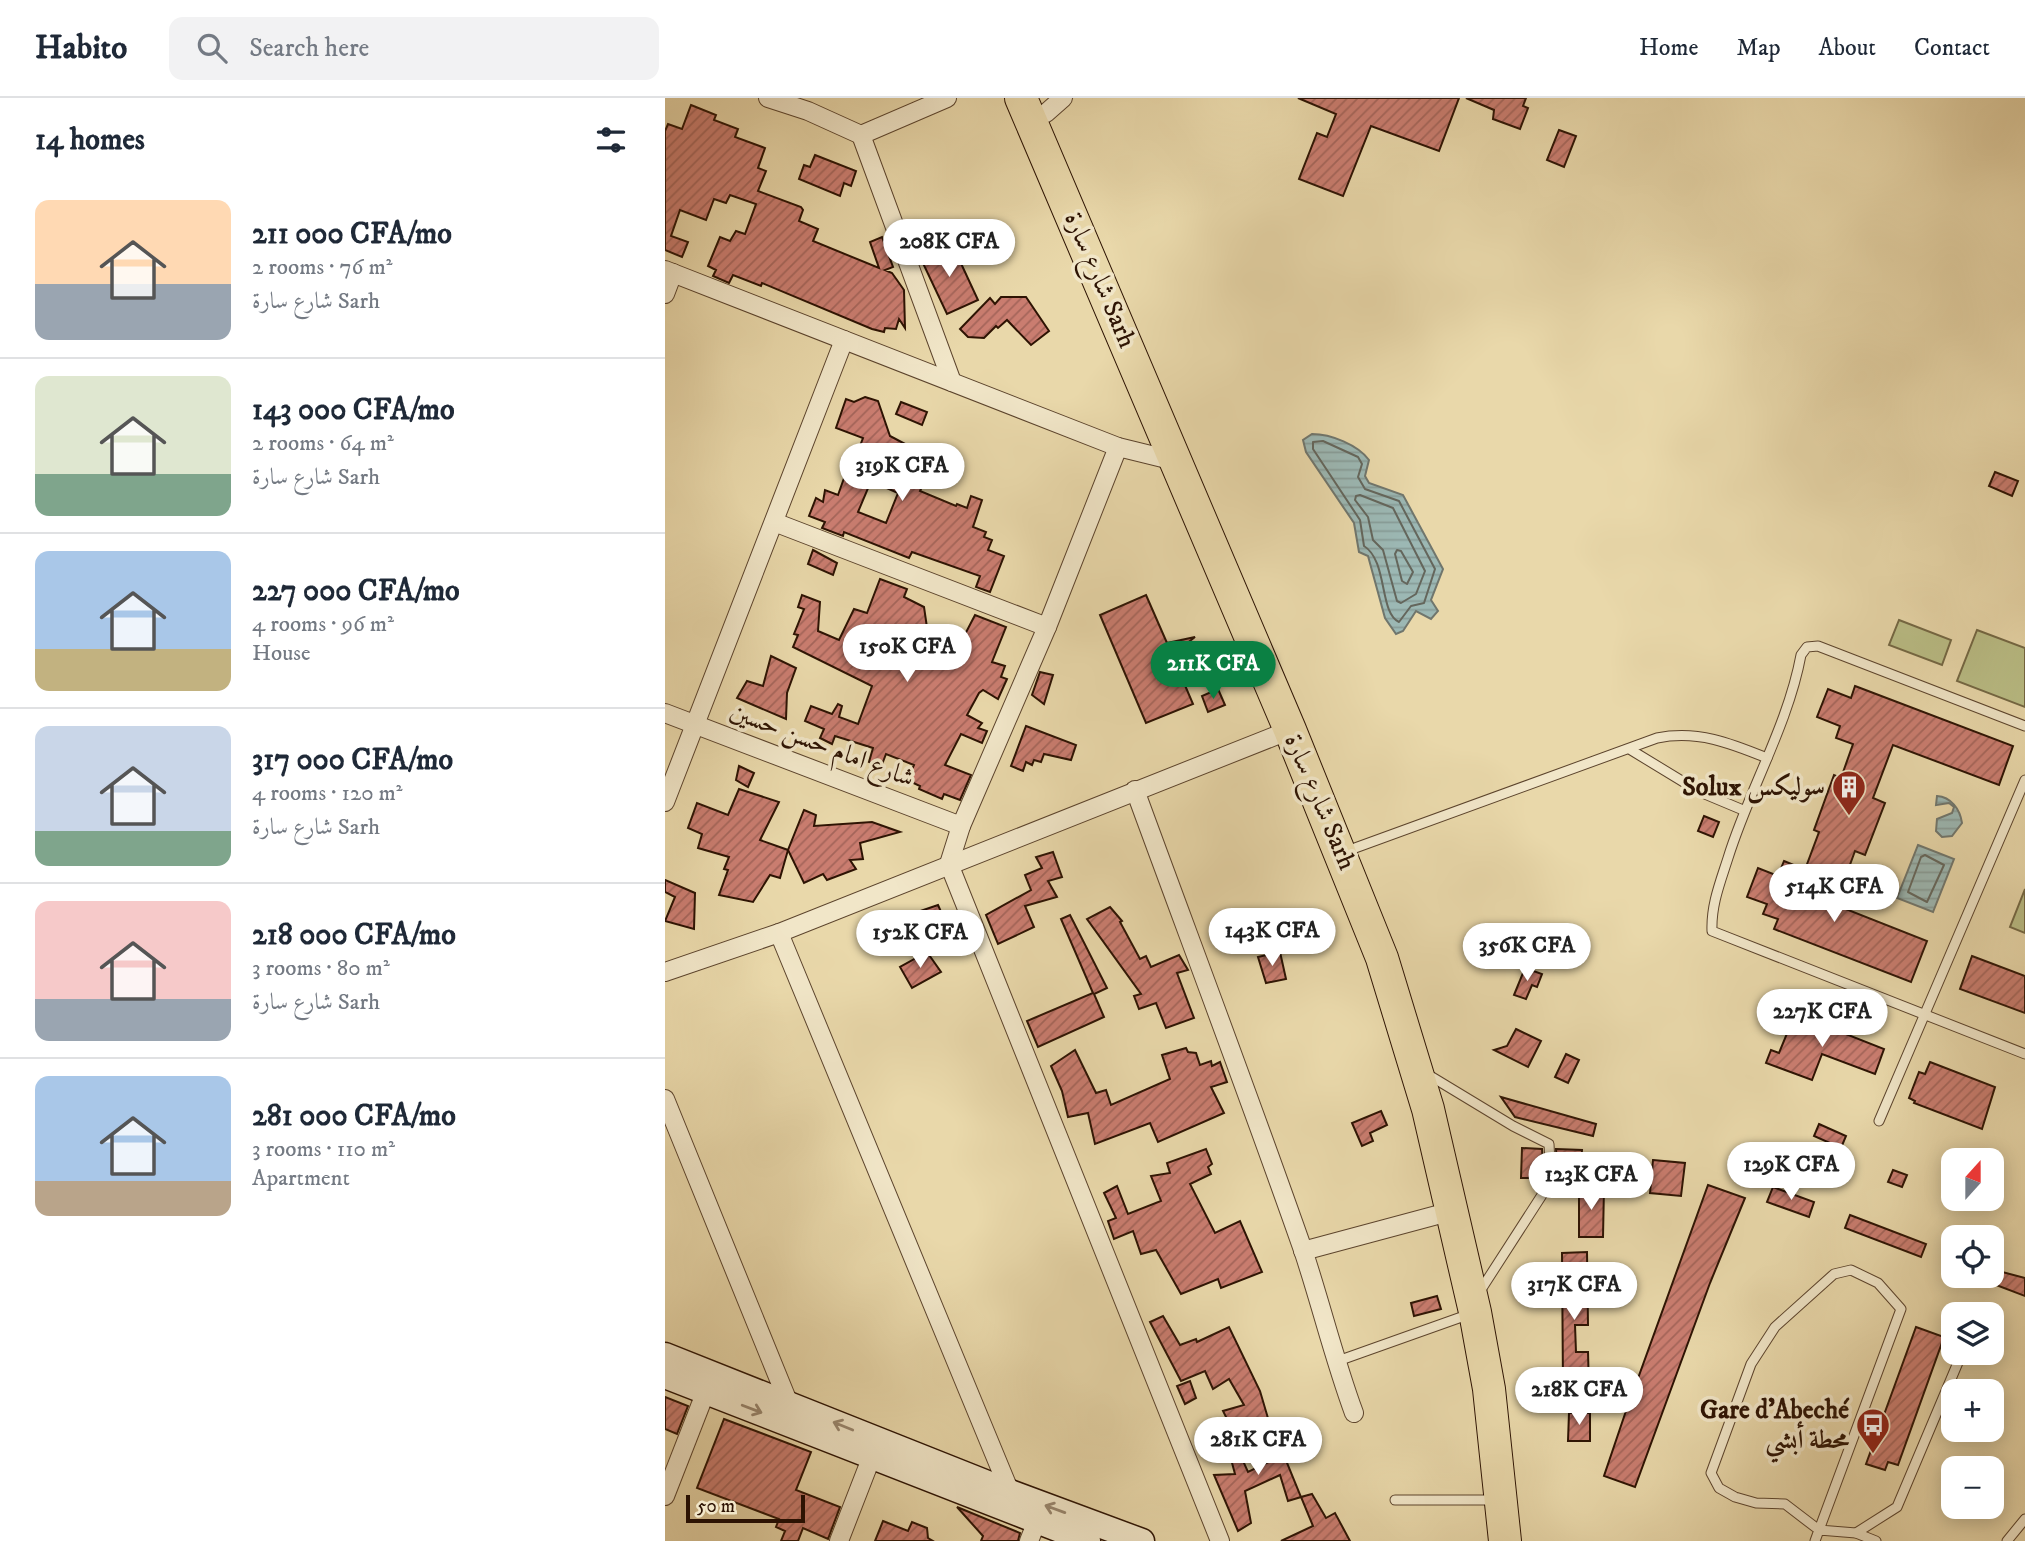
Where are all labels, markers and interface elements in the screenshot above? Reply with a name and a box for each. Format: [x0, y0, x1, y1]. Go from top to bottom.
search box [169, 17, 659, 80]
text: Habito [35, 28, 127, 69]
icon: search [193, 29, 231, 67]
text: Search here [249, 32, 369, 65]
text: Home [1639, 33, 1698, 63]
text: Map [1736, 33, 1781, 63]
text: About [1819, 33, 1876, 63]
text: Contact [1914, 33, 1990, 63]
icon: filters [592, 121, 630, 159]
text: 14 homes [35, 122, 145, 159]
street label: شارع سارة Sarh [1053, 207, 1144, 355]
text: 211 000 CFA/mo [252, 216, 452, 253]
pin: 208K CFA [877, 220, 1021, 279]
text: 208K CFA [899, 227, 999, 256]
icon: home [91, 228, 175, 312]
text: 2 rooms · 76 m² [252, 253, 392, 282]
text: شارع سارة Sarh [252, 287, 380, 316]
text: 143 000 CFA/mo [252, 392, 455, 429]
icon: home [91, 404, 175, 488]
text: 2 rooms · 64 m² [252, 429, 394, 458]
pin: 319K CFA [830, 444, 974, 503]
text: 319K CFA [856, 451, 948, 480]
text: شارع سارة Sarh [252, 463, 380, 492]
text: 227 000 CFA/mo [252, 573, 460, 610]
icon: home [91, 579, 175, 663]
text: 4 rooms · 96 m² [252, 610, 394, 639]
pin: 150K CFA [835, 624, 979, 684]
text: 150K CFA [859, 632, 955, 661]
text: House [252, 639, 310, 668]
pin: 211K CFA [1141, 642, 1285, 701]
text: 211K CFA [1167, 649, 1259, 678]
street label: شارع امام حسن حسين [723, 695, 919, 800]
street label: شارع سارة Sarh [1273, 729, 1364, 877]
text: 317 000 CFA/mo [252, 742, 453, 779]
icon: home [91, 754, 175, 838]
building icon: Solux سوليكس [1830, 768, 1868, 817]
place label: Solux سوليكس [1682, 771, 1825, 804]
text: 4 rooms · 120 m² [252, 779, 403, 808]
text: شارع سارة Sarh [252, 813, 380, 842]
pin: 514K CFA [1762, 864, 1906, 924]
text: 514K CFA [1785, 872, 1883, 901]
pin: 143K CFA [1200, 908, 1344, 968]
pin: 152K CFA [848, 910, 992, 970]
text: 143K CFA [1225, 916, 1319, 945]
text: 218 000 CFA/mo [252, 917, 456, 954]
text: 152K CFA [872, 918, 968, 947]
pin: 356K CFA [1455, 924, 1599, 983]
icon: home [91, 929, 175, 1013]
text: 356K CFA [1479, 931, 1575, 960]
text: 3 rooms · 80 m² [252, 954, 390, 983]
text: شارع سارة Sarh [252, 988, 380, 1017]
pin: 227K CFA [1750, 990, 1894, 1049]
text: 227K CFA [1773, 997, 1871, 1026]
text: 281 000 CFA/mo [252, 1098, 456, 1135]
icon: home [91, 1104, 175, 1188]
text: 3 rooms · 110 m² [252, 1135, 395, 1164]
pin: 129K CFA [1719, 1142, 1863, 1202]
north arrow [1941, 1148, 2004, 1211]
map controls [1941, 1148, 2004, 1519]
text: 129K CFA [1743, 1150, 1839, 1179]
pin: 123K CFA [1519, 1152, 1663, 1212]
text: 123K CFA [1545, 1160, 1637, 1189]
text: Apartment [252, 1164, 350, 1193]
button: locate [1941, 1225, 2004, 1288]
pin: 317K CFA [1502, 1262, 1646, 1322]
text: 317K CFA [1527, 1270, 1621, 1299]
button: layers [1941, 1302, 2004, 1365]
pin: 218K CFA [1507, 1368, 1651, 1427]
text: 218K CFA [1531, 1375, 1627, 1404]
button: + [1941, 1379, 2004, 1442]
place label: Gare d'Abeché محطة أبشي [1700, 1394, 1850, 1463]
one-way arrow [740, 1404, 762, 1416]
bus stop icon: Gare d'Abeché محطة أبشي [1854, 1406, 1892, 1455]
one-way arrow [833, 1418, 854, 1431]
pin: 281K CFA [1186, 1418, 1330, 1477]
text: 281K CFA [1210, 1425, 1306, 1454]
button: − [1941, 1456, 2004, 1519]
scale bar [686, 1492, 805, 1524]
text: 50 m [697, 1495, 735, 1518]
one-way arrow [1044, 1502, 1066, 1514]

